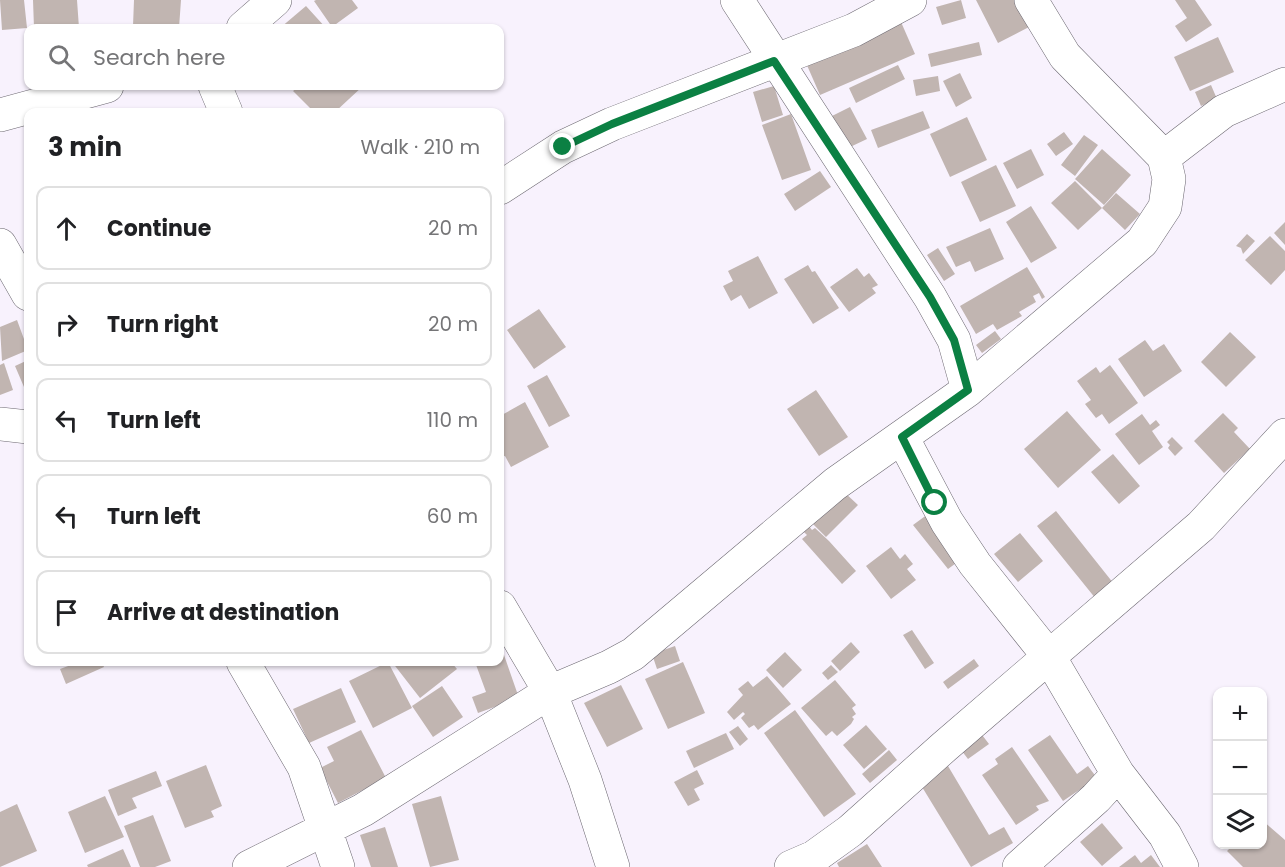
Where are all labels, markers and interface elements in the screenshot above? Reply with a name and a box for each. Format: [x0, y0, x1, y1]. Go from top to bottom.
search box [24, 24, 504, 90]
icon: search [45, 41, 78, 74]
text: Search here [93, 42, 226, 73]
text: 3 min [48, 129, 122, 165]
text: Walk · 210 m [360, 133, 480, 161]
route end [549, 133, 575, 159]
icon: ahead [50, 212, 83, 245]
text: Continue [107, 213, 211, 244]
text: 20 m [428, 214, 478, 242]
icon: right [50, 308, 83, 341]
text: Turn right [107, 309, 218, 340]
text: 20 m [428, 310, 478, 338]
icon: left [50, 404, 83, 437]
text: Turn left [107, 405, 201, 436]
text: 110 m [427, 406, 478, 434]
route start [921, 489, 947, 515]
icon: left [50, 500, 83, 533]
text: Turn left [107, 501, 201, 532]
text: 60 m [427, 502, 478, 530]
icon: arrive [50, 596, 83, 629]
text: Arrive at destination [107, 597, 339, 628]
map controls [1213, 687, 1267, 849]
button: + [1213, 687, 1267, 741]
button: − [1213, 741, 1267, 795]
button: layers [1213, 795, 1267, 849]

